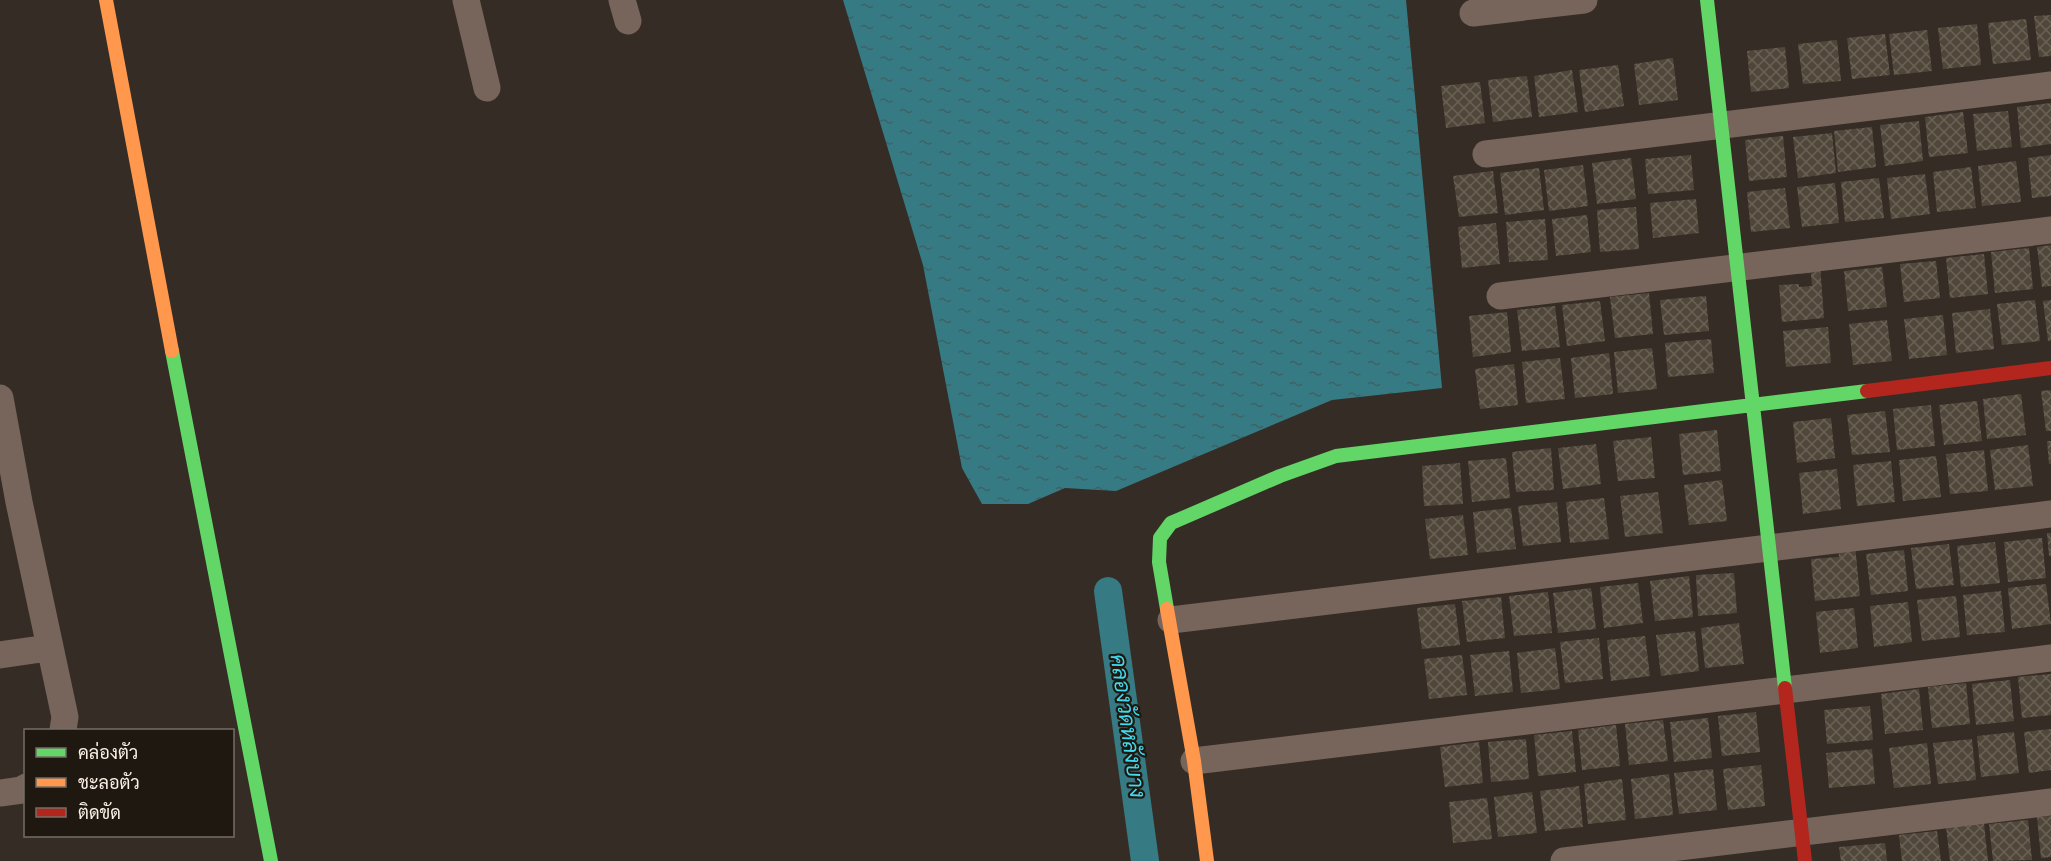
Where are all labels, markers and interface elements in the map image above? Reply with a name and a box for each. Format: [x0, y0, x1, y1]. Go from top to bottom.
water label: คลองวัดหลังบาง [1101, 652, 1153, 800]
legend [24, 729, 234, 837]
text: คล่องตัว [78, 740, 138, 767]
text: ชะลอตัว [78, 770, 140, 797]
text: ติดขัด [78, 800, 121, 827]

